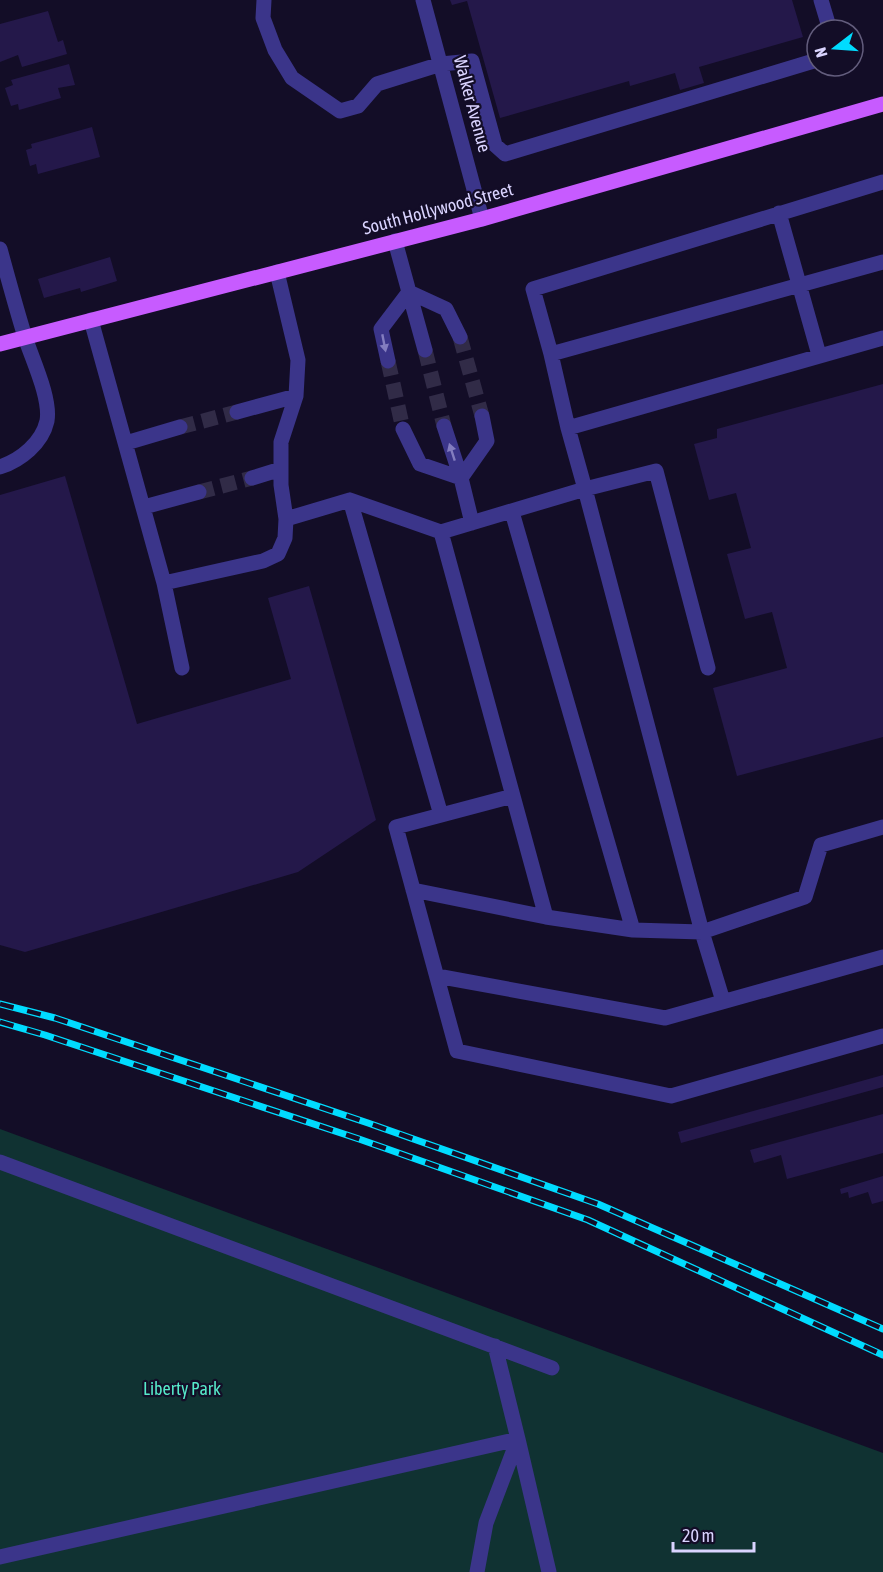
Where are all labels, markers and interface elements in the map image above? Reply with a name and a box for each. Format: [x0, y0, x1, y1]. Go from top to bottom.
north arrow [805, 18, 865, 78]
text: N [811, 45, 831, 60]
street label: Walker Avenue [450, 53, 495, 154]
street label: South Hollywood Street [360, 178, 515, 239]
one-way arrow [380, 333, 389, 352]
one-way arrow [447, 443, 456, 461]
park label: Liberty Park [143, 1378, 221, 1399]
scale bar [673, 1515, 754, 1553]
text: 20 m [682, 1525, 714, 1546]

